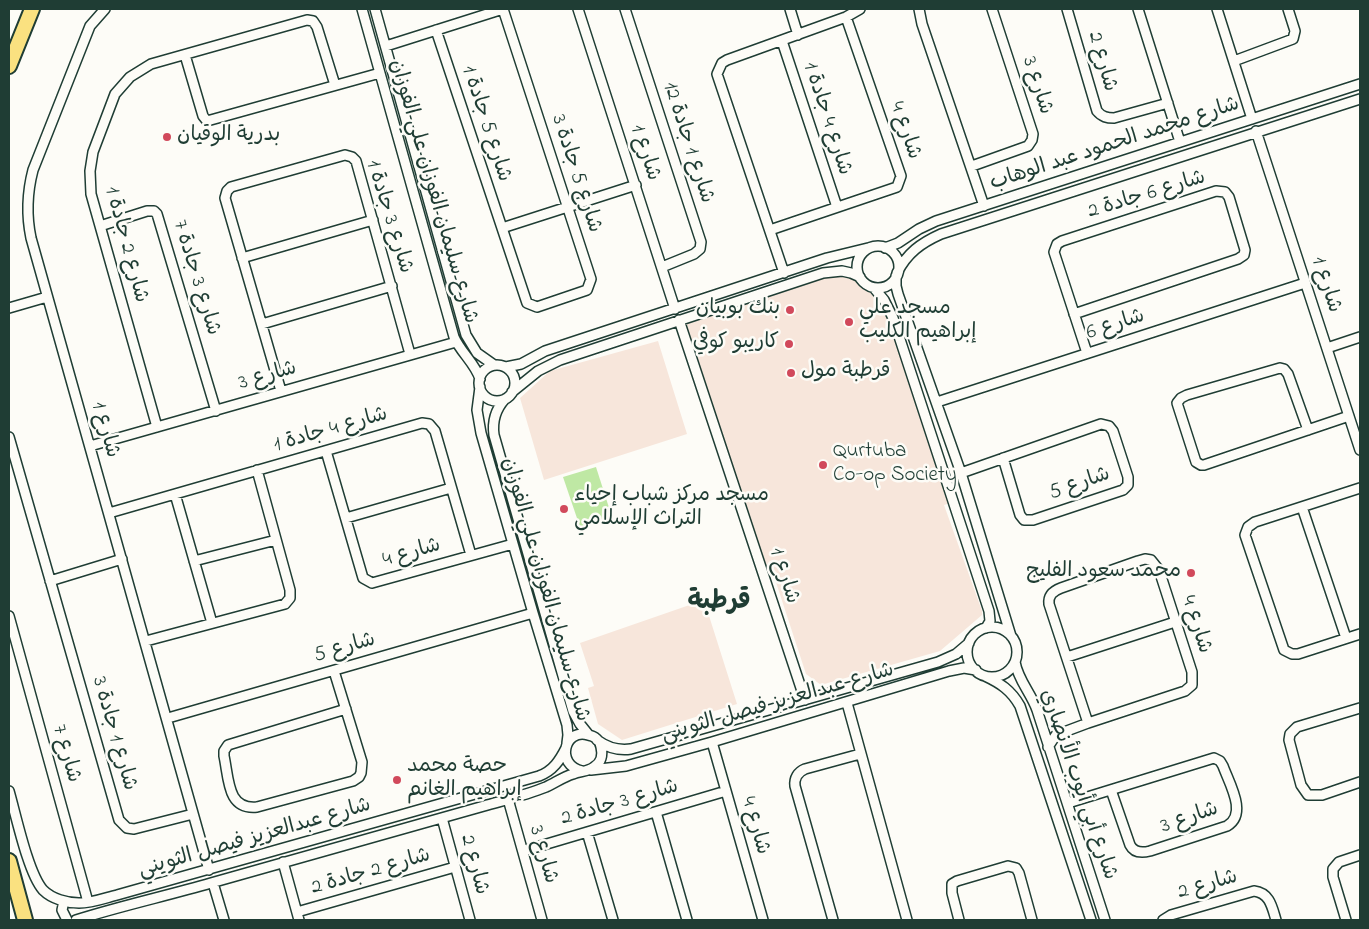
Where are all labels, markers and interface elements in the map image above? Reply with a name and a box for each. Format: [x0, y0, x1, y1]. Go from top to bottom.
street label: شارع 2 [1080, 29, 1122, 95]
street label: شارع 3 [1015, 54, 1057, 118]
street label: شارع سليمان الفوزان علي الفوزان [382, 57, 482, 327]
street label: شارع 4 جادة 1 [796, 59, 856, 179]
street label: شارع 5 جادة 1 [454, 63, 516, 185]
street label: شارع 1 جادة 12 [656, 79, 718, 207]
street label: شارع محمد الحمود عبد الوهاب [987, 93, 1243, 197]
street label: شارع 4 [882, 99, 926, 163]
street label: شارع 5 جادة 3 [544, 112, 606, 236]
street label: شارع 1 [623, 122, 665, 184]
place label: بدرية الوقيان [177, 124, 280, 150]
marker: بدرية الوقيان [161, 131, 173, 143]
street label: شارع 3 جادة 1 [359, 157, 417, 277]
street label: شارع 6 جادة 2 [1085, 166, 1209, 226]
street label: شارع 2 جادة 1 [97, 184, 153, 306]
street label: شارع 3 جادة 7 [166, 217, 224, 339]
street label: شارع 1 [1304, 254, 1346, 316]
place label: بنك بوبيان [696, 297, 780, 323]
place label: مسجد علي إبراهيم الكليب [859, 297, 976, 347]
marker: بنك بوبيان [784, 304, 796, 316]
street label: شارع 6 [1084, 305, 1148, 347]
marker: مسجد علي إبراهيم الكليب [843, 316, 855, 328]
place label: كاريبو كوفي [693, 331, 779, 357]
marker: كاريبو كوفي [783, 338, 795, 350]
street label: شارع 3 [236, 357, 300, 397]
place label: قرطبة مول [801, 360, 890, 386]
marker: قرطبة مول [785, 367, 797, 379]
street label: شارع 1 [84, 399, 124, 461]
street label: شارع 4 جادة 1 [271, 403, 391, 459]
place label: Qurtuba Co-op Society [833, 440, 957, 490]
street label: شارع سليمان الفوزان علي الفوزان [494, 455, 594, 725]
marker: Qurtuba Co-op Society [817, 459, 829, 471]
street label: شارع 5 [1046, 463, 1114, 507]
place label: مسجد مركز شباب إحياء التراث الإسلامي [574, 484, 769, 534]
marker: مسجد مركز شباب إحياء التراث الإسلامي [558, 503, 570, 515]
street label: شارع 4 [380, 534, 444, 574]
street label: شارع 1 [762, 545, 804, 607]
place label: محمد سعود الفليج [1026, 560, 1181, 586]
marker: محمد سعود الفليج [1185, 567, 1197, 579]
district label: قرطبة [687, 588, 751, 620]
street label: شارع 4 [1174, 593, 1216, 657]
street label: شارع 5 [311, 628, 379, 670]
street label: شارع عبدالعزيز فيصل الثويني [659, 659, 897, 749]
street label: شارع 1 جادة 3 [85, 674, 141, 794]
street label: شارع أبي أيوب الأنصاري [1033, 686, 1121, 884]
street label: شارع 7 [45, 722, 85, 786]
place label: حصة محمد إبراهيم الغانم [407, 755, 522, 805]
marker: حصة محمد إبراهيم الغانم [391, 774, 403, 786]
street label: شارع 3 جادة 2 [558, 775, 682, 833]
street label: شارع عبدالعزيز فيصل الثويني [136, 794, 374, 884]
street label: شارع 4 [734, 794, 774, 858]
street label: شارع 3 [1158, 797, 1222, 841]
street label: شارع 3 [522, 823, 562, 887]
street label: شارع 2 [453, 832, 493, 898]
street label: شارع 2 جادة 2 [308, 844, 434, 902]
street label: شارع 2 [1175, 865, 1241, 907]

